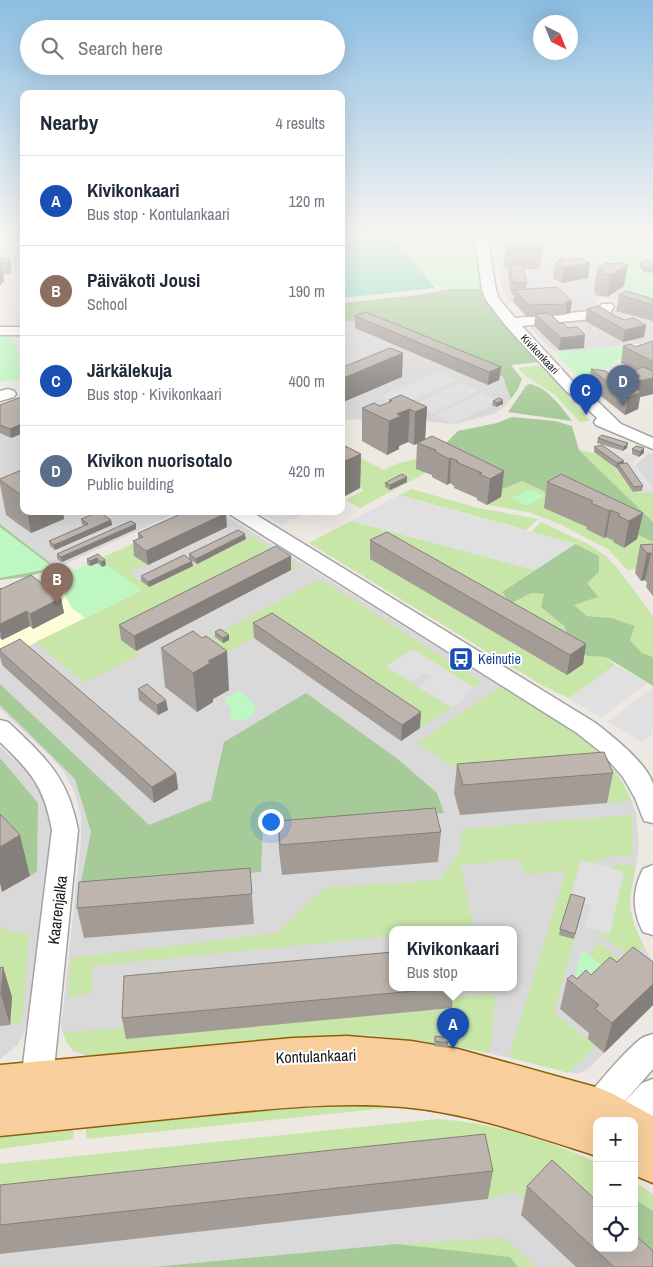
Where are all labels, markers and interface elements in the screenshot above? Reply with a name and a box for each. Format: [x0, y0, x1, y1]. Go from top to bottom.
north arrow [533, 15, 578, 60]
search box [20, 20, 345, 75]
icon: search [38, 34, 66, 62]
text: Search here [78, 35, 163, 61]
text: Nearby [40, 108, 98, 137]
text: 4 results [275, 112, 325, 134]
text: Kivikonkaari [87, 177, 180, 203]
text: A [51, 190, 61, 212]
text: 120 m [289, 190, 325, 212]
text: Bus stop · Kontulankaari [87, 203, 230, 225]
text: Päiväkoti Jousi [87, 267, 200, 293]
text: B [51, 280, 61, 302]
text: 190 m [289, 280, 325, 302]
text: School [87, 293, 127, 315]
street label: Kivikonkaari [518, 331, 562, 377]
text: Järkälekuja [87, 357, 172, 383]
pin: D [607, 365, 639, 406]
text: C [51, 370, 61, 392]
text: 400 m [289, 370, 325, 392]
pin: C [570, 374, 602, 415]
text: Bus stop · Kivikonkaari [87, 383, 222, 405]
text: Kivikon nuorisotalo [87, 447, 232, 473]
text: D [51, 460, 61, 482]
text: 420 m [289, 460, 325, 482]
text: Public building [87, 473, 174, 495]
pin: B [41, 563, 73, 604]
bus stop icon: Keinutie [448, 646, 474, 672]
place label: Keinutie [478, 650, 521, 668]
your location [258, 809, 284, 835]
street label: Kaarenjalka [42, 874, 72, 946]
popup [389, 926, 517, 991]
text: Kivikonkaari [407, 935, 499, 961]
text: Bus stop [407, 961, 458, 983]
pin: A [437, 1008, 469, 1049]
street label: Kontulankaari [275, 1044, 357, 1068]
map controls [593, 1117, 638, 1252]
button: + [593, 1117, 638, 1162]
button: − [593, 1162, 638, 1207]
button: locate [593, 1207, 638, 1252]

